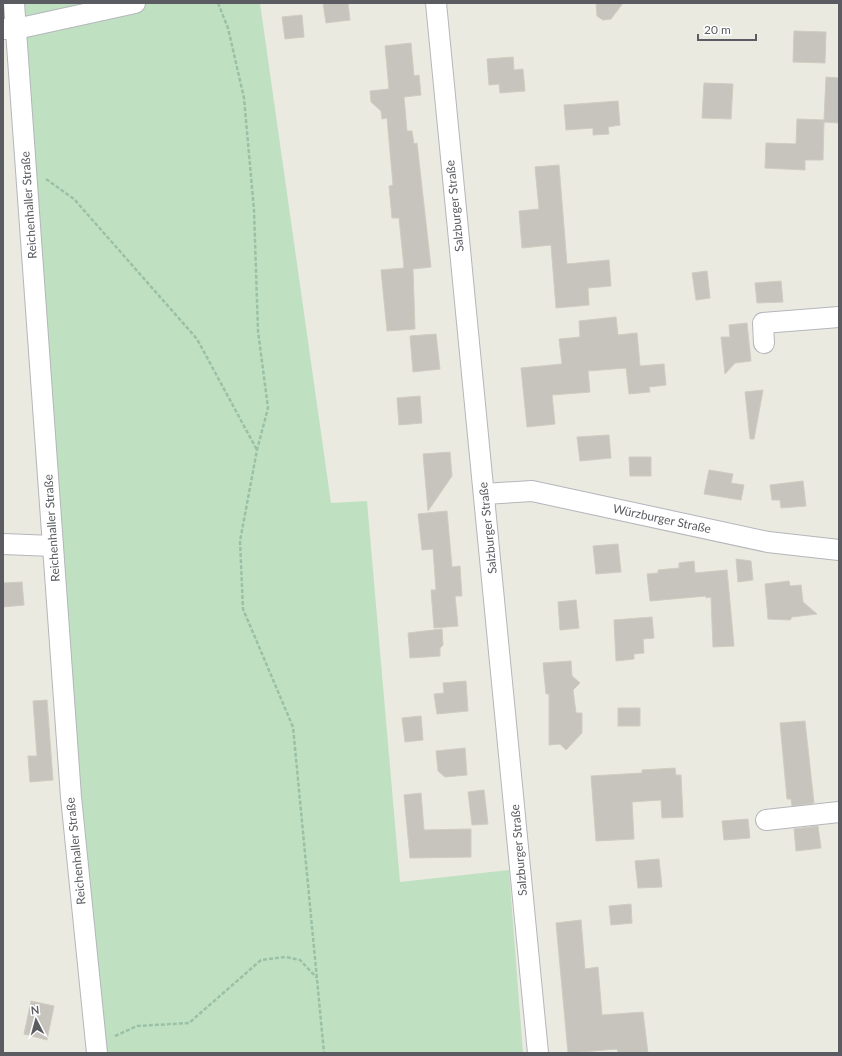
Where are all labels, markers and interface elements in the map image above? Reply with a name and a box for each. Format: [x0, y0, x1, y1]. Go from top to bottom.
scale bar [698, 16, 756, 42]
text: 20 m [704, 22, 731, 37]
street label: Reichenhaller Straße [17, 151, 40, 259]
street label: Salzburger Straße [442, 160, 467, 253]
street label: Reichenhaller Straße [40, 474, 63, 582]
street label: Salzburger Straße [475, 482, 500, 575]
street label: Würzburger Straße [612, 501, 712, 536]
street label: Reichenhaller Straße [62, 797, 89, 905]
street label: Salzburger Straße [507, 804, 530, 897]
north arrow [16, 1000, 56, 1040]
text: N [30, 1003, 40, 1016]

